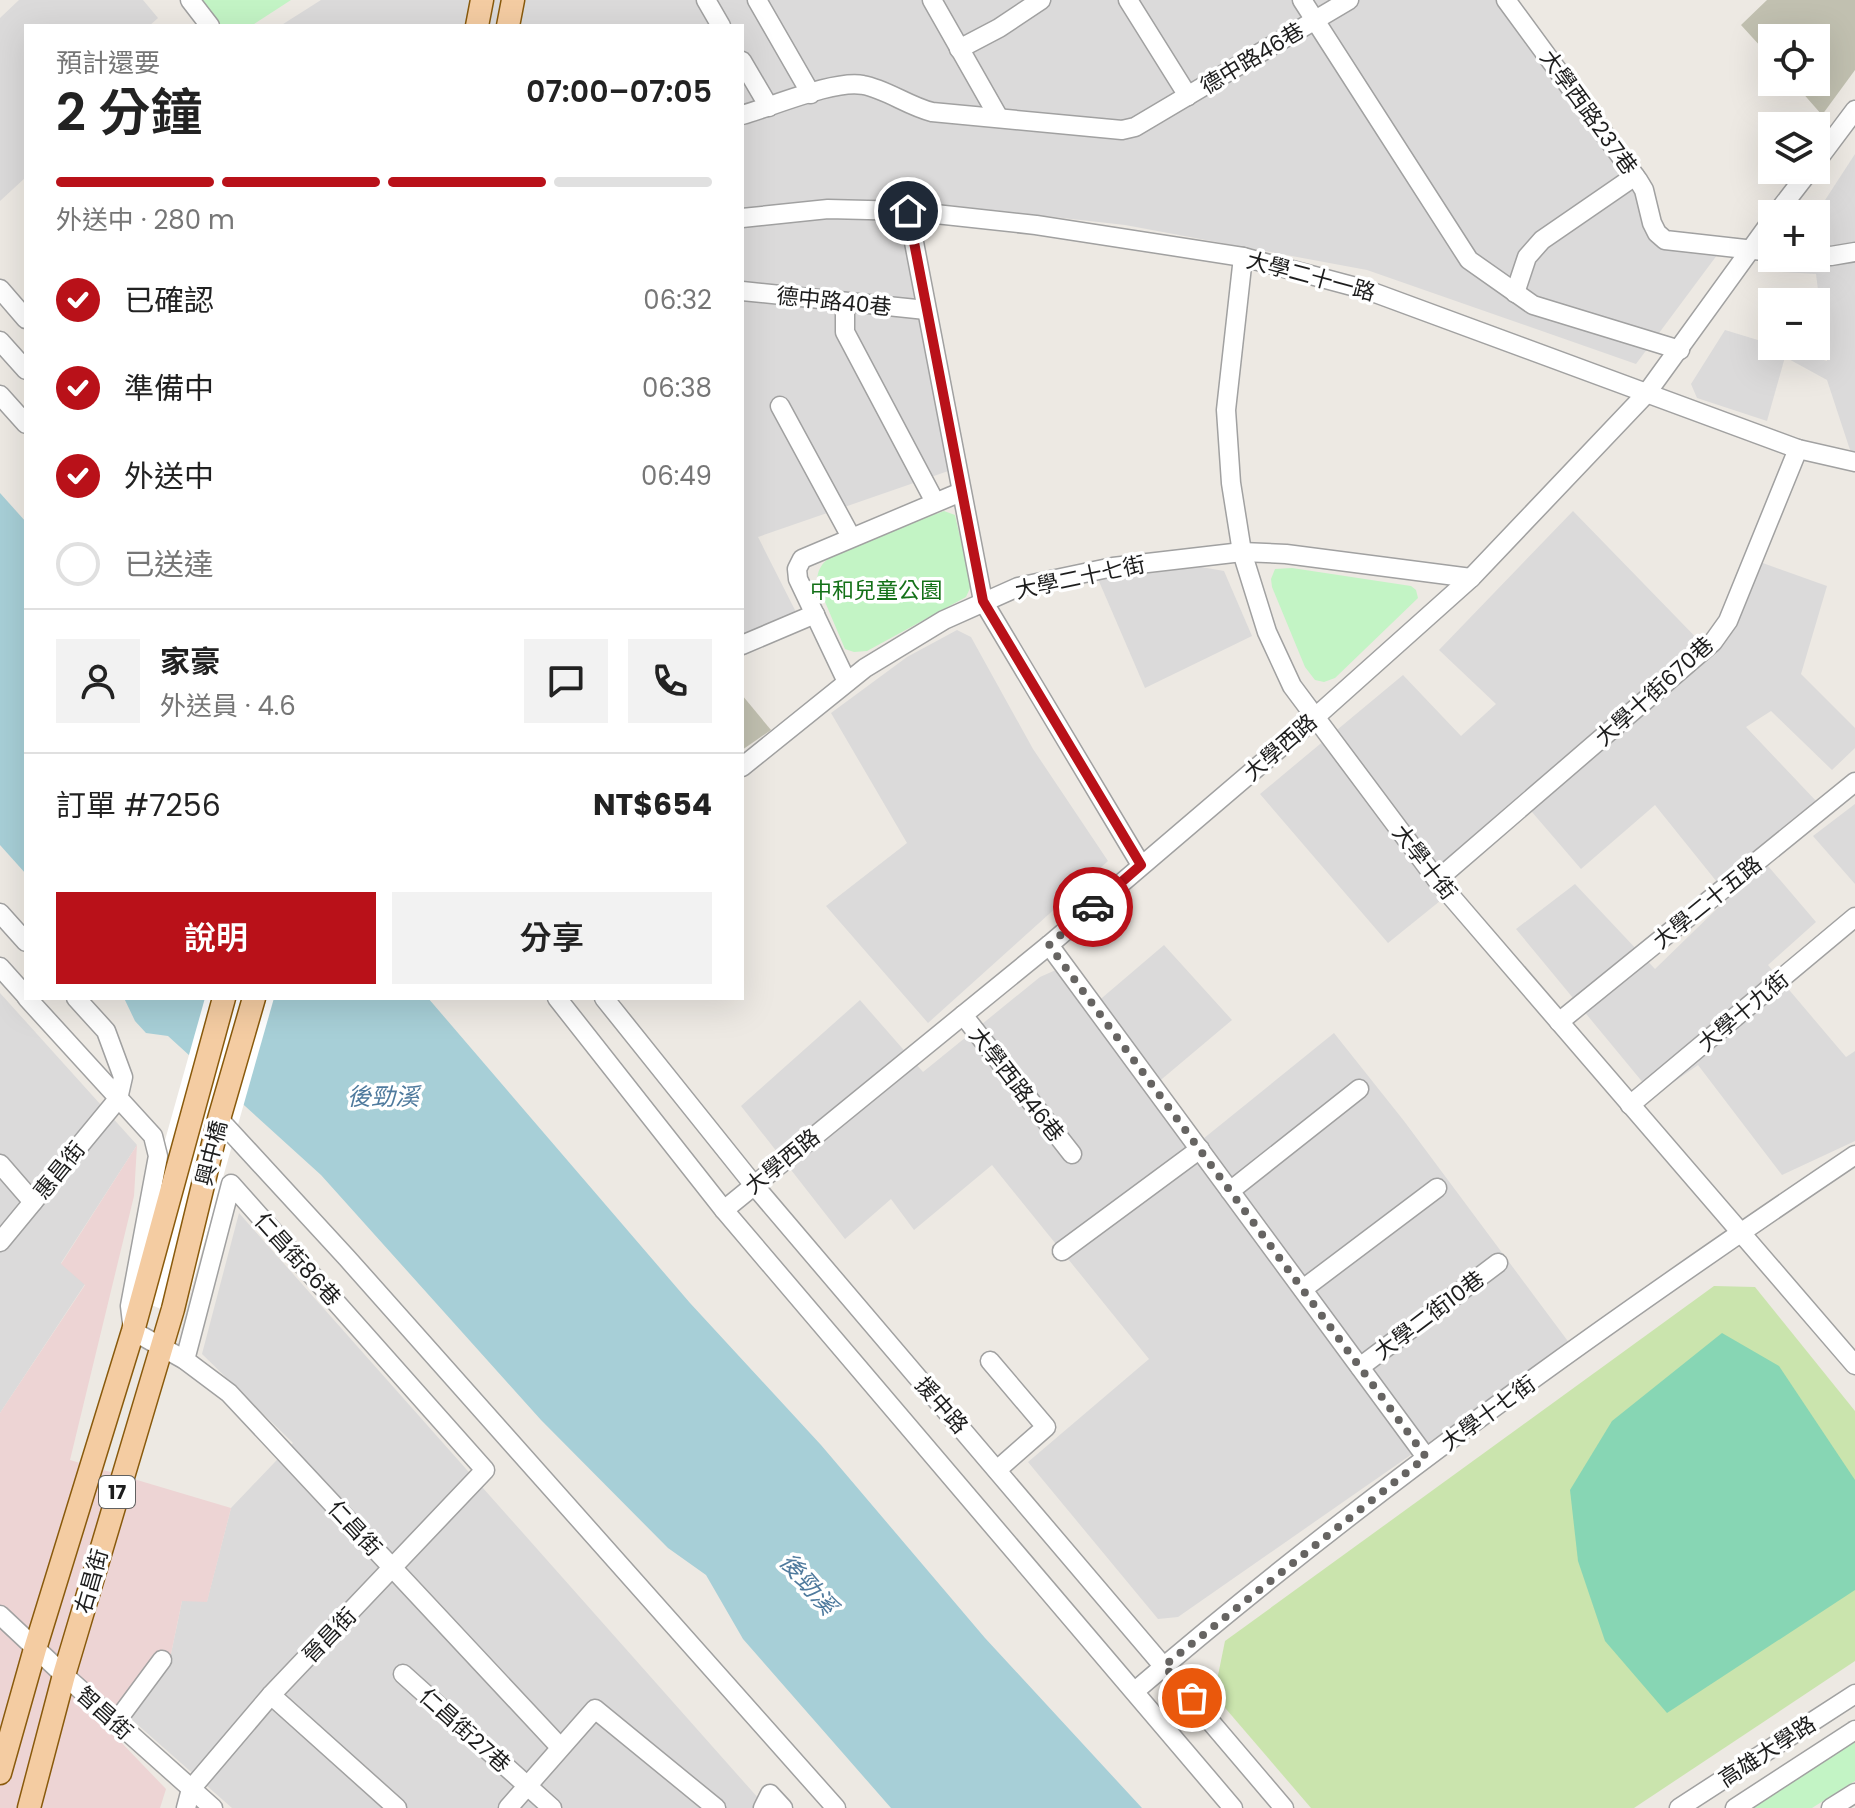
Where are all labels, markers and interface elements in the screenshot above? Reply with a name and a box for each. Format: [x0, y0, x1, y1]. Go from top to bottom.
street label: 德中路46巷 [1195, 15, 1310, 102]
map controls [1758, 24, 1830, 360]
button: locate [1758, 24, 1830, 96]
street label: 大學西路237巷 [1533, 43, 1645, 181]
text: 預計還要 [56, 45, 160, 81]
text: 07:00–07:05 [526, 70, 712, 113]
text: 2 分鐘 [56, 76, 202, 149]
button: layers [1758, 112, 1830, 184]
pin [874, 177, 942, 245]
icon: home [886, 189, 930, 233]
button: + [1758, 200, 1830, 272]
text: 外送中 · 280 m [56, 202, 235, 238]
street label: 大學二十一路 [1243, 244, 1379, 309]
icon: check [56, 278, 100, 322]
text: 已確認 [124, 279, 214, 322]
street label: 德中路40巷 [775, 280, 893, 323]
text: 06:32 [643, 282, 712, 318]
button: − [1758, 288, 1830, 360]
icon: check [56, 366, 100, 410]
text: 準備中 [124, 367, 214, 410]
text: 06:38 [642, 370, 712, 406]
icon: check [56, 454, 100, 498]
text: 外送中 [124, 455, 214, 498]
text: 06:49 [641, 458, 712, 494]
text: 已送達 [124, 543, 214, 586]
street label: 大學二十七街 [1012, 549, 1148, 606]
park label: 中和兒童公園 [810, 575, 942, 606]
street label: 大學十街670巷 [1588, 630, 1720, 753]
button: person [56, 639, 140, 723]
button: chat [524, 639, 608, 723]
button: phone [628, 639, 712, 723]
text: 家豪 [160, 640, 220, 683]
text: 外送員 · 4.6 [160, 688, 296, 724]
street label: 大學西路 [1237, 707, 1324, 788]
text: NT$654 [593, 783, 712, 826]
text: 訂單 #7256 [56, 784, 221, 827]
street label: 大學十街 [1385, 818, 1464, 907]
street label: 大學二十五路 [1646, 849, 1768, 956]
courier [1053, 867, 1133, 947]
icon: car [1071, 885, 1115, 929]
button: 說明 [56, 892, 376, 984]
button: 分享 [392, 892, 712, 984]
street label: 大學十九街 [1691, 964, 1795, 1059]
street label: 大學西路46巷 [962, 1020, 1071, 1148]
water label: 後勁溪 [347, 1080, 422, 1113]
street label: 興中橋 [188, 1117, 235, 1189]
street label: 大學西路 [738, 1122, 826, 1201]
street label: 惠昌街 [27, 1135, 92, 1206]
street label: 仁昌街86巷 [247, 1206, 348, 1313]
street label: 大學二街10巷 [1368, 1264, 1491, 1367]
street label: 大學十七街 [1435, 1369, 1542, 1458]
street label: 援中路 [908, 1370, 975, 1440]
road number: 17 [99, 1476, 135, 1508]
street label: 仁昌街 [321, 1494, 388, 1563]
street label: 右昌街 [67, 1545, 115, 1617]
water label: 後勁溪 [772, 1546, 846, 1624]
street label: 晉昌街 [295, 1601, 363, 1670]
pin [1158, 1664, 1226, 1732]
icon: bag [1170, 1676, 1214, 1720]
street label: 智昌街 [70, 1680, 140, 1747]
street label: 仁昌街27巷 [412, 1681, 517, 1780]
street label: 高雄大學路 [1713, 1708, 1822, 1794]

